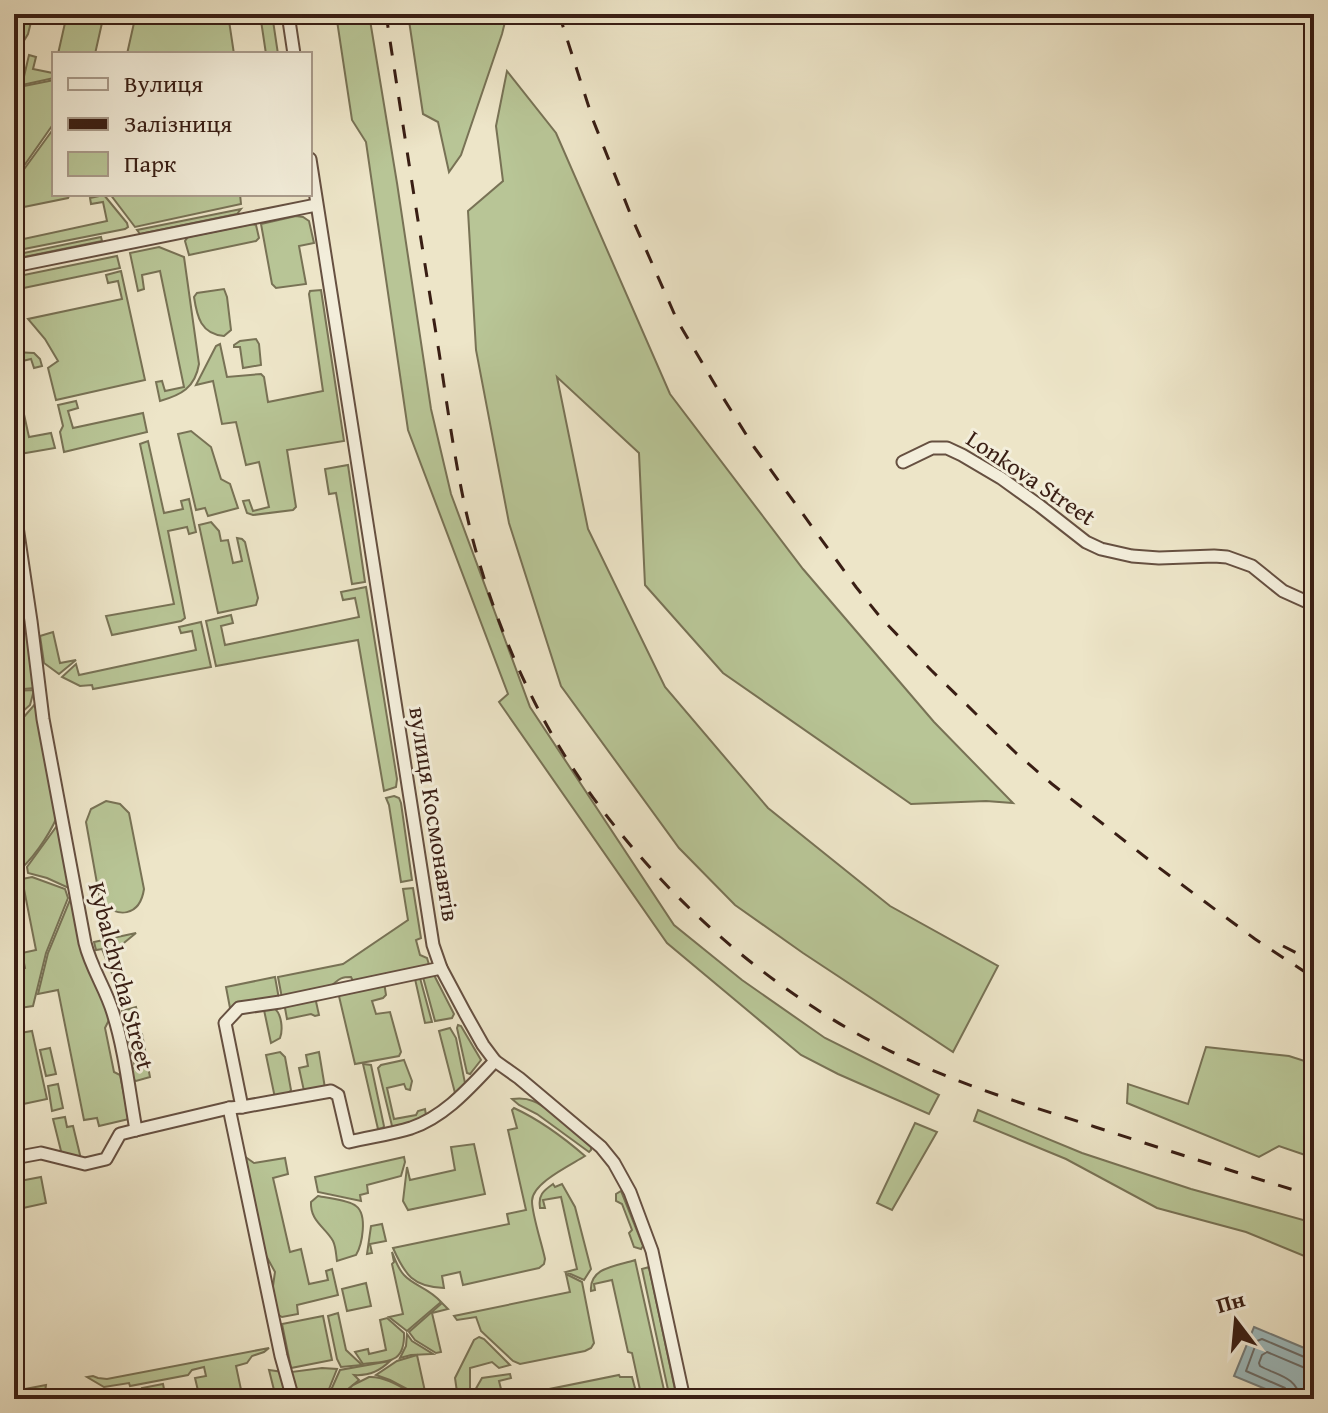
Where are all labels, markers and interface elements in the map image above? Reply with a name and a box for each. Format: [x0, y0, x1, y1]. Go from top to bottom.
legend [52, 52, 312, 196]
text: Вулиця [124, 66, 203, 101]
text: Залізниця [124, 106, 232, 141]
text: Парк [124, 146, 177, 181]
street label: Lonkova Street [959, 421, 1104, 534]
street label: вулиця Космонавтів [400, 704, 469, 924]
street label: Kybalchycha Street [80, 878, 164, 1074]
north arrow [1196, 1281, 1276, 1361]
text: Пн [1212, 1282, 1248, 1321]

